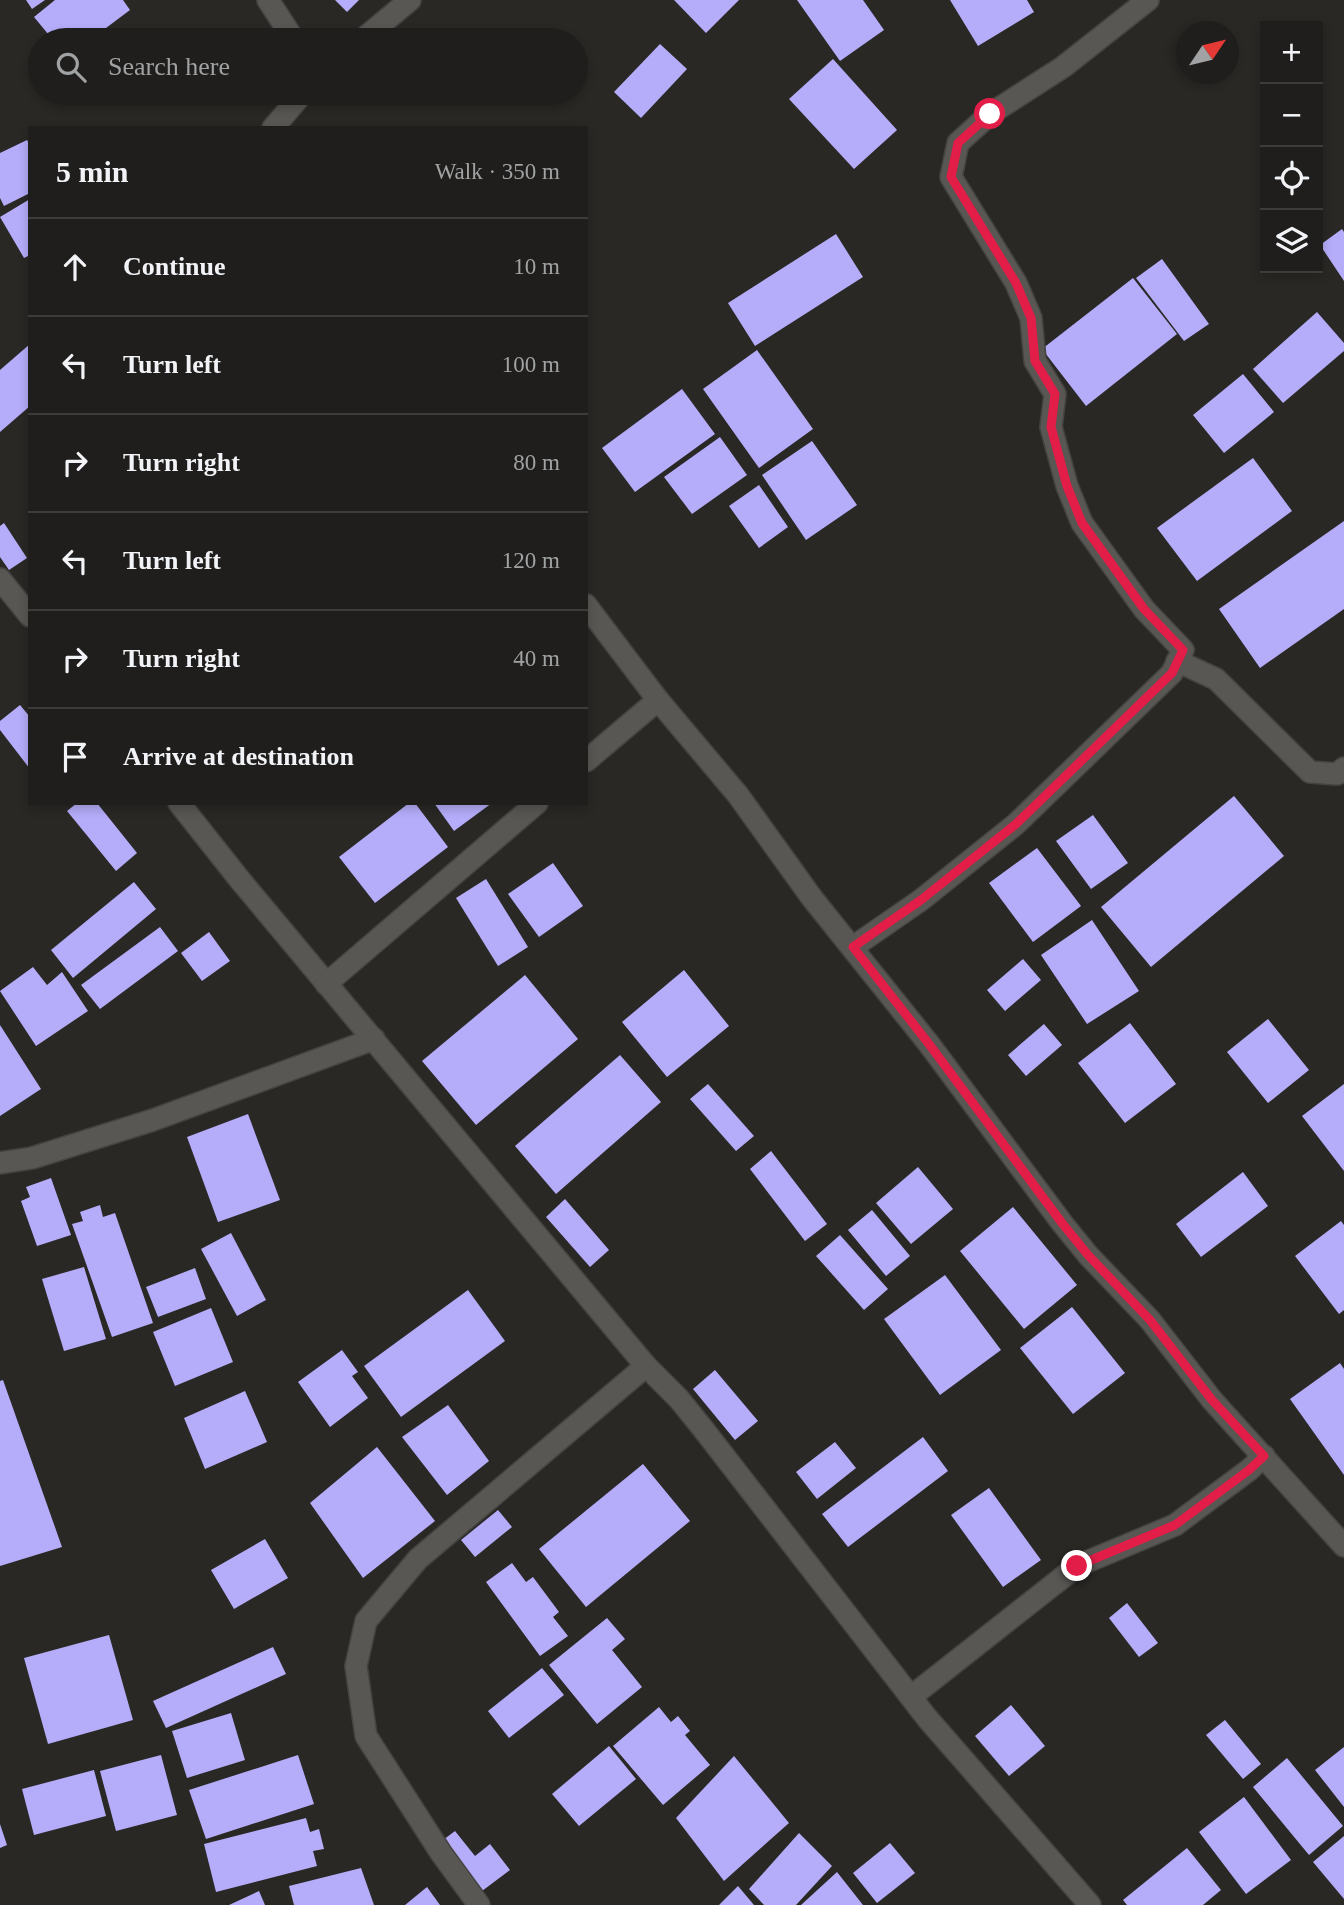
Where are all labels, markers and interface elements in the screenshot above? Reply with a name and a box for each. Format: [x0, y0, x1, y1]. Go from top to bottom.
north arrow [1176, 21, 1239, 84]
map controls [1260, 21, 1323, 273]
button: + [1260, 21, 1323, 84]
search box [28, 28, 588, 105]
icon: search [52, 48, 90, 86]
text: Search here [108, 52, 230, 81]
button: − [1260, 84, 1323, 147]
route start [974, 98, 1005, 129]
button: locate [1260, 147, 1323, 210]
text: 5 min [56, 155, 129, 188]
text: Walk · 350 m [435, 159, 560, 184]
button: layers [1260, 210, 1323, 273]
icon: ahead [56, 248, 94, 286]
text: Continue [123, 252, 226, 281]
text: 10 m [513, 254, 560, 279]
icon: left [56, 346, 94, 384]
text: Turn left [123, 350, 221, 379]
text: 100 m [502, 352, 560, 377]
icon: right [56, 444, 94, 482]
text: Turn right [123, 448, 240, 477]
text: 80 m [513, 450, 560, 475]
icon: left [56, 542, 94, 580]
text: Turn left [123, 546, 221, 575]
text: 120 m [502, 548, 560, 573]
icon: right [56, 640, 94, 678]
text: Turn right [123, 644, 240, 673]
text: 40 m [513, 646, 560, 671]
icon: arrive [56, 738, 94, 776]
text: Arrive at destination [123, 742, 354, 771]
route end [1061, 1550, 1092, 1581]

